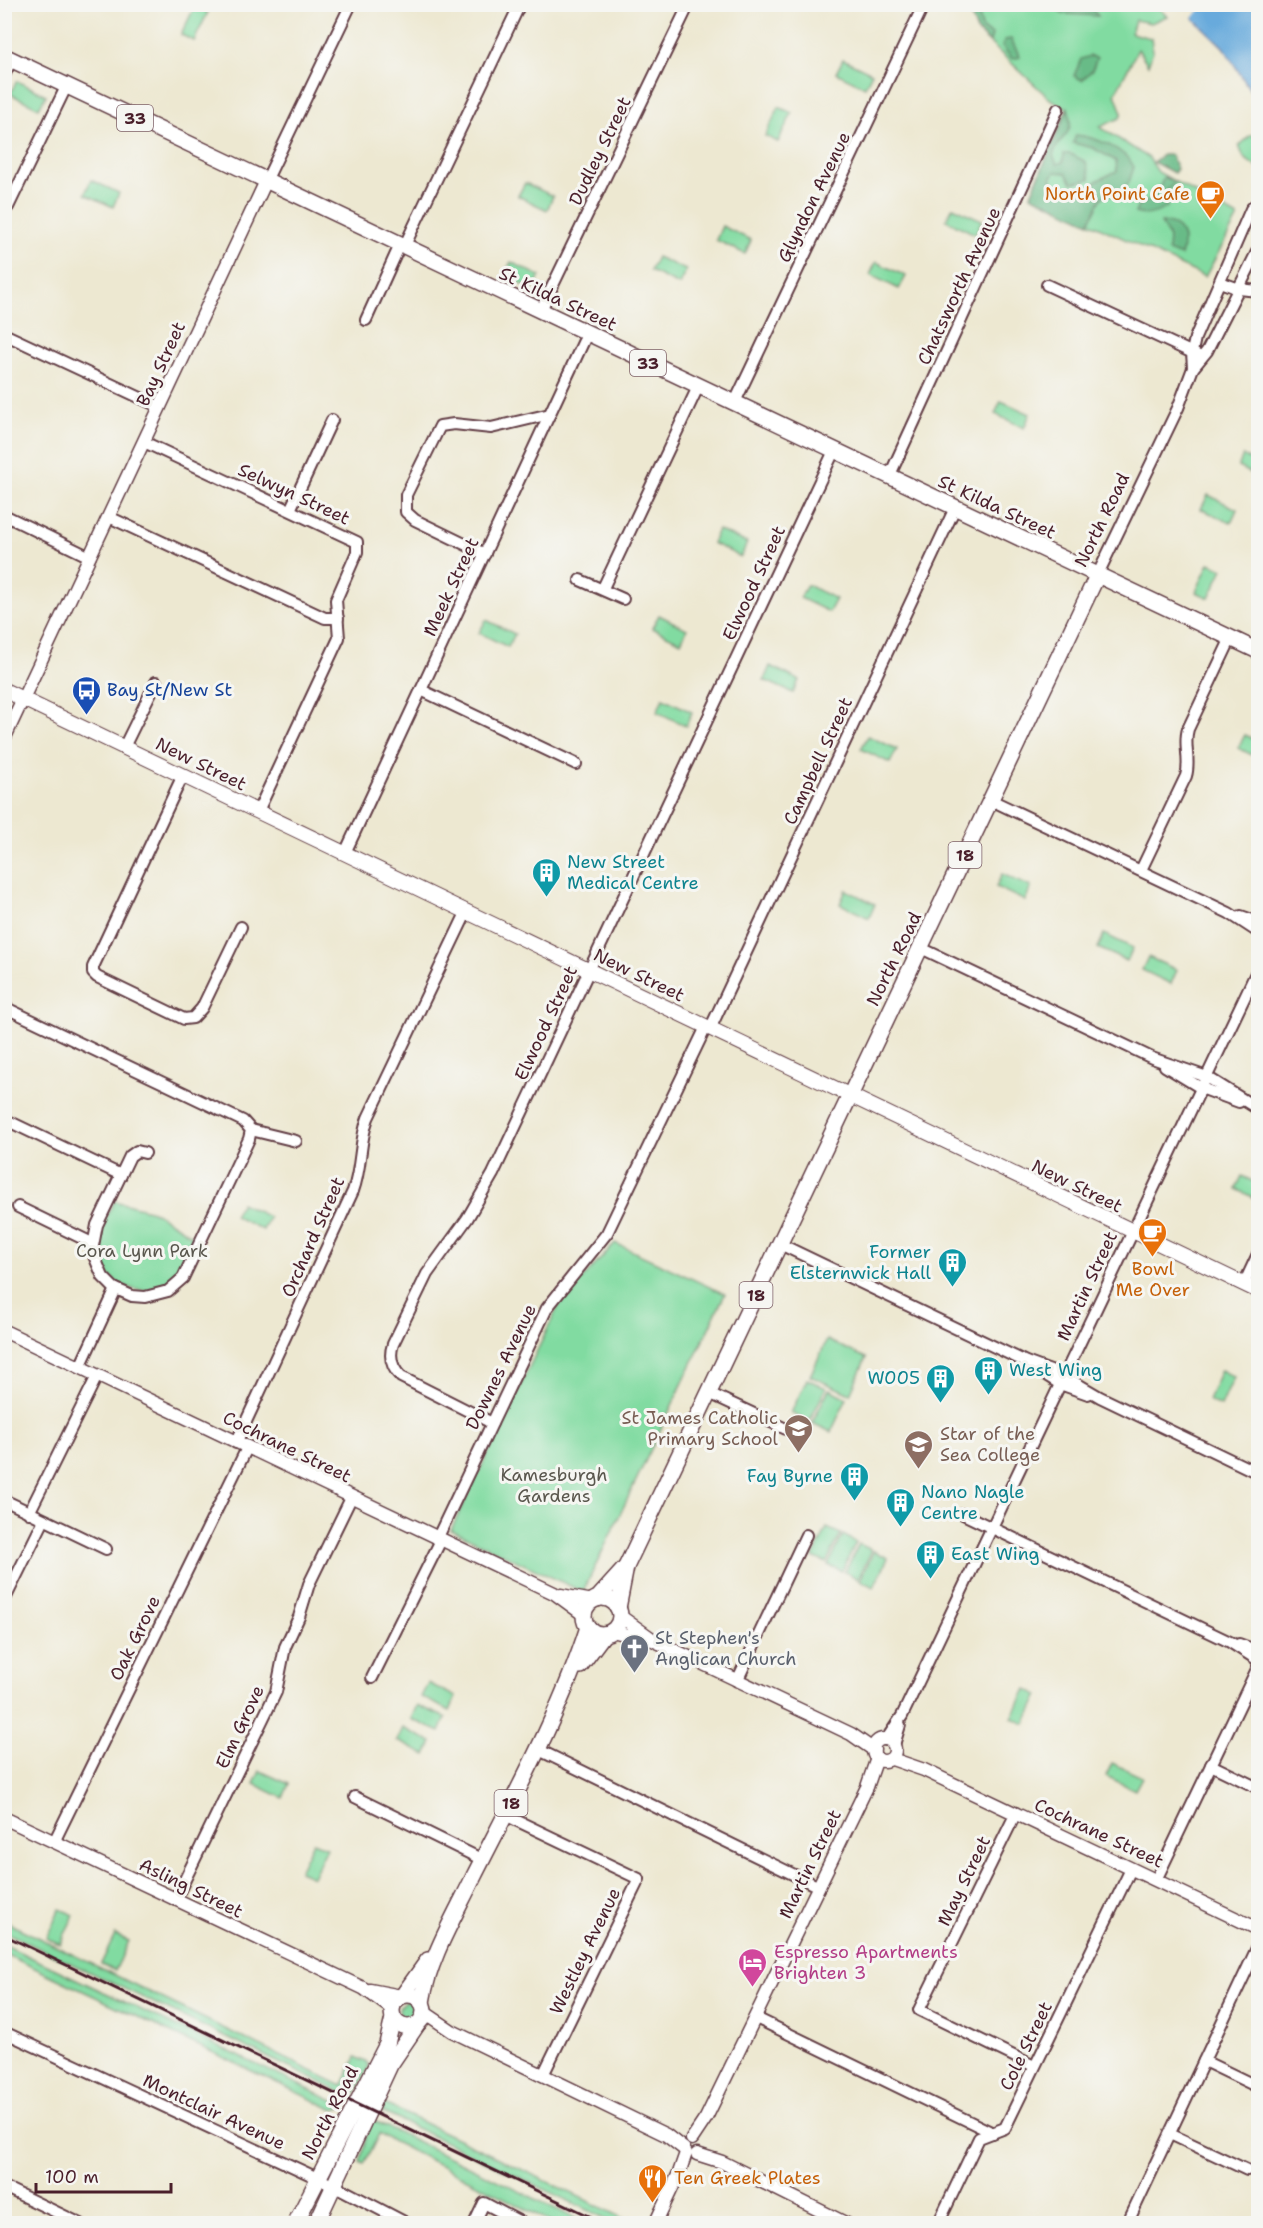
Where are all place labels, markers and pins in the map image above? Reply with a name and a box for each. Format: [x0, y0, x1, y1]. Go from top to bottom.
cafe icon: North Point Cafe [1195, 178, 1227, 220]
place label: North Point Cafe [1045, 182, 1190, 206]
bus stop icon: Bay St/New St [70, 674, 102, 716]
place label: Bay St/New St [107, 678, 232, 702]
place label: New Street Medical Centre [567, 850, 699, 895]
building icon: New Street Medical Centre [530, 856, 562, 898]
cafe icon: Bowl Me Over [1137, 1216, 1169, 1258]
place label: Former Elsternwick Hall [790, 1240, 932, 1285]
building icon: Former Elsternwick Hall [936, 1246, 968, 1288]
place label: Bowl Me Over [1116, 1257, 1190, 1302]
building icon: West Wing [972, 1354, 1004, 1396]
place label: West Wing [1009, 1358, 1102, 1382]
building icon: W005 [925, 1362, 957, 1404]
place label: W005 [868, 1366, 920, 1390]
place label: St James Catholic Primary School [622, 1406, 779, 1451]
school or university icon: St James Catholic Primary School [783, 1412, 815, 1454]
place label: Star of the Sea College [940, 1422, 1040, 1467]
school or university icon: Star of the Sea College [903, 1428, 935, 1470]
building icon: Fay Byrne [838, 1460, 870, 1502]
place label: Fay Byrne [747, 1464, 833, 1488]
place label: Nano Nagle Centre [921, 1480, 1025, 1525]
building icon: Nano Nagle Centre [884, 1486, 916, 1528]
building icon: East Wing [914, 1538, 946, 1580]
place label: East Wing [951, 1542, 1040, 1566]
place label: St Stephen's Anglican Church [655, 1626, 797, 1671]
church icon: St Stephen's Anglican Church [618, 1632, 650, 1674]
place label: Espresso Apartments Brighten 3 [774, 1940, 958, 1985]
hotel icon: Espresso Apartments Brighten 3 [737, 1946, 769, 1988]
restaurant icon: Ten Greek Plates [637, 2162, 669, 2204]
place label: Ten Greek Plates [674, 2166, 821, 2190]

